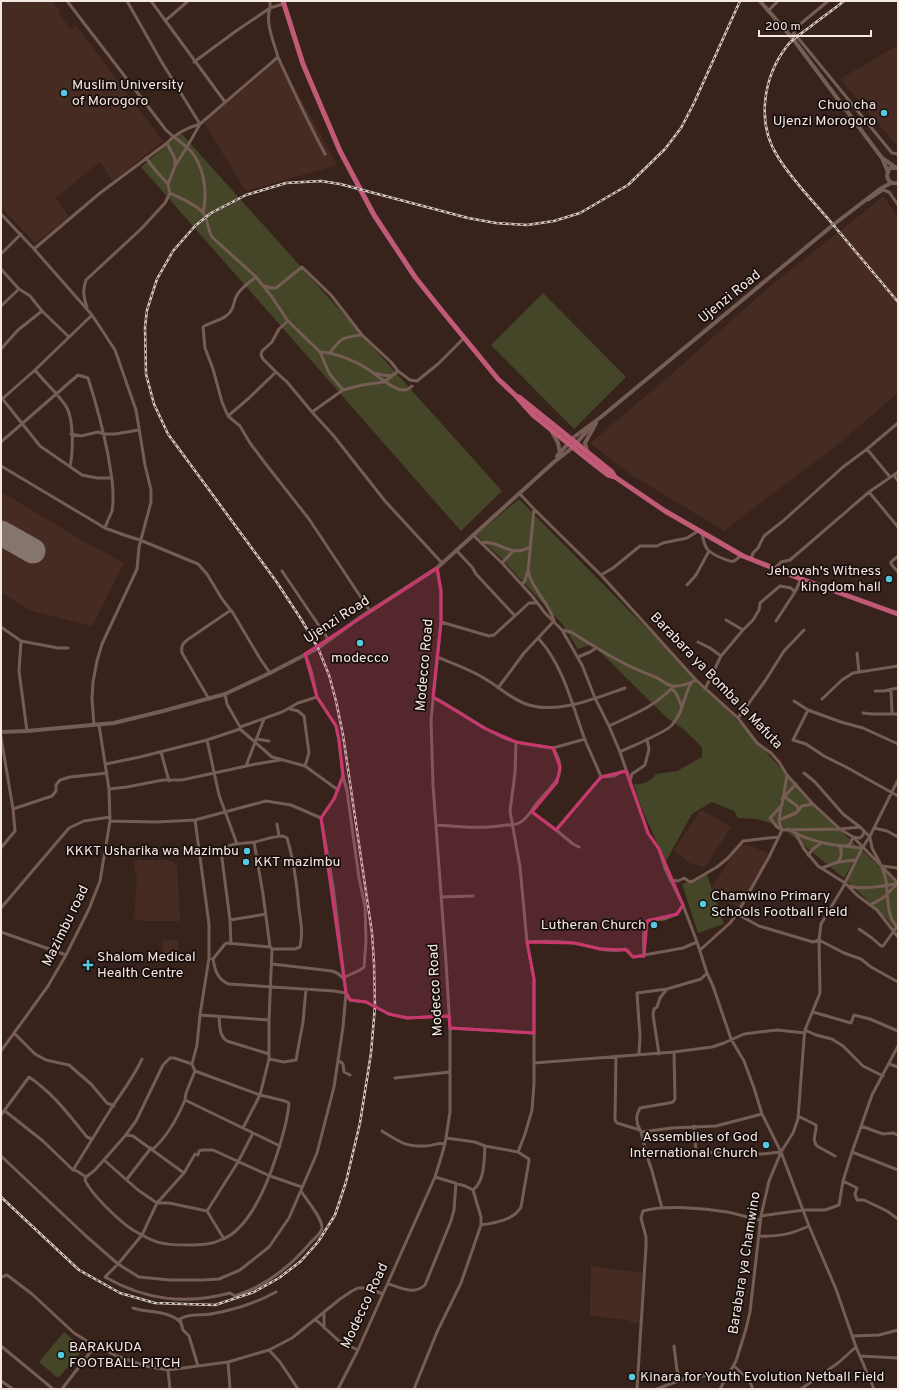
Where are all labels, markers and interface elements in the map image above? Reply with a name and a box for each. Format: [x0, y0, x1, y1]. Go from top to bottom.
scale bar [759, 12, 871, 38]
text: 200 m [765, 19, 801, 35]
place label: Muslim University of Morogoro [72, 77, 184, 110]
marker: Muslim University of Morogoro [59, 88, 69, 98]
place label: Chuo cha Ujenzi Morogoro [773, 97, 876, 130]
marker: Chuo cha Ujenzi Morogoro [879, 108, 889, 118]
street label: Ujenzi Road [695, 267, 765, 327]
place label: Jehovah's Witness kingdom hall [767, 563, 881, 596]
marker: Jehovah's Witness kingdom hall [884, 574, 894, 584]
street label: Ujenzi Road [301, 592, 373, 648]
street label: Barabara ya Bomba la Mafuta [646, 609, 786, 753]
street label: Modecco Road [412, 618, 438, 712]
marker: modecco [355, 638, 365, 648]
place label: modecco [331, 650, 389, 667]
place label: KKKT Usharika wa Mazimbu [66, 843, 239, 860]
marker: KKKT Usharika wa Mazimbu [242, 846, 252, 856]
place label: KKT mazimbu [254, 854, 340, 871]
marker: KKT mazimbu [241, 857, 251, 867]
street label: Mazimbu road [39, 883, 93, 969]
place label: Chamwino Primary Schools Football Field [711, 888, 848, 921]
marker: Chamwino Primary Schools Football Field [698, 899, 708, 909]
place label: Lutheran Church [541, 917, 646, 934]
marker: Lutheran Church [649, 920, 659, 930]
street label: Modecco Road [425, 943, 447, 1037]
place label: Shalom Medical Health Centre [97, 949, 196, 982]
marker: Shalom Medical Health Centre [82, 959, 94, 971]
place label: Assemblies of God International Church [630, 1129, 758, 1162]
marker: Assemblies of God International Church [761, 1140, 771, 1150]
street label: Barabara ya Chamwino [725, 1190, 765, 1336]
street label: Modecco Road [338, 1260, 392, 1352]
place label: BARAKUDA FOOTBALL PITCH [69, 1339, 181, 1372]
marker: BARAKUDA FOOTBALL PITCH [56, 1350, 66, 1360]
place label: Kinara for Youth Evolution Netball Field [640, 1369, 884, 1386]
marker: Kinara for Youth Evolution Netball Field [627, 1372, 637, 1382]

